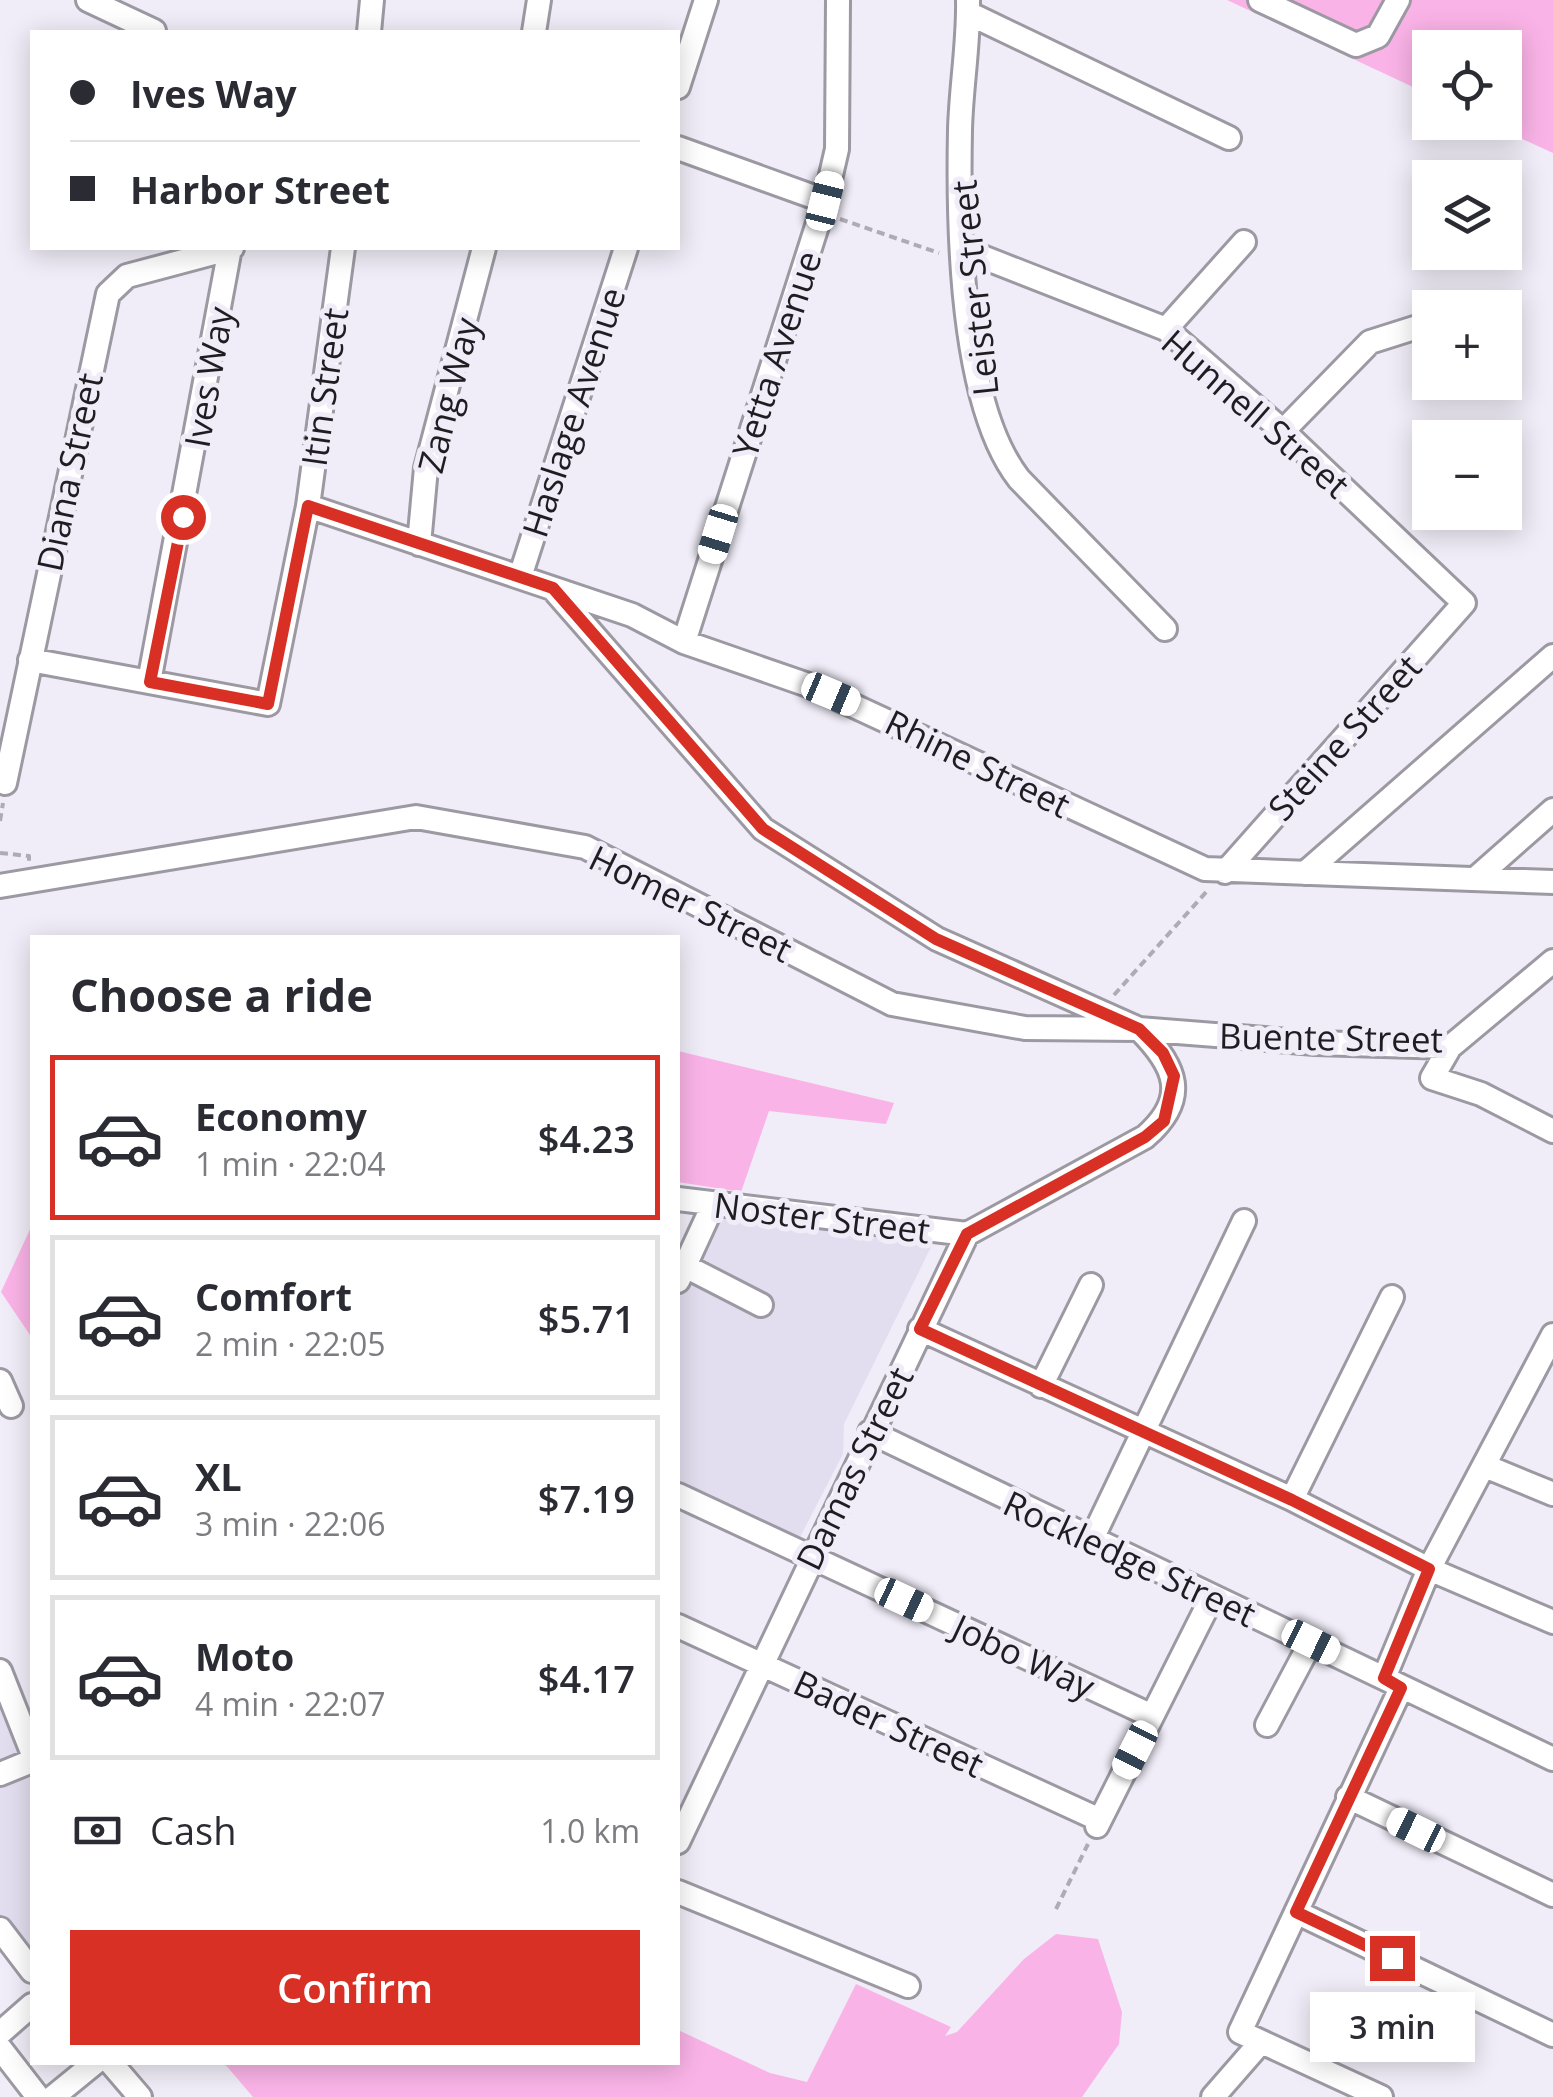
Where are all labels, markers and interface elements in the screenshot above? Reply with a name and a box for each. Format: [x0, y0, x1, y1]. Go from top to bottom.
map controls [1412, 30, 1522, 530]
button: locate [1412, 30, 1522, 140]
text: Ives Way [130, 67, 297, 119]
button: layers [1412, 160, 1522, 270]
text: Harbor Street [130, 163, 390, 215]
car [803, 168, 847, 234]
street label: Leister Street [939, 178, 1009, 398]
street label: Yetta Avenue [720, 245, 832, 463]
street label: Haslage Avenue [511, 281, 635, 543]
button: + [1412, 290, 1522, 400]
street label: Ives Way [173, 303, 244, 451]
street label: Itin Street [290, 305, 358, 469]
street label: Zang Way [406, 312, 490, 478]
street label: Hunnell Street [1152, 318, 1360, 508]
street label: Diana Street [25, 369, 113, 575]
button: − [1412, 420, 1522, 530]
route start [161, 495, 206, 540]
car [695, 501, 741, 567]
street label: Steine Street [1257, 644, 1431, 830]
car [798, 668, 864, 720]
street label: Rhine Street [878, 698, 1078, 828]
street label: Homer Street [582, 834, 800, 972]
text: Choose a ride [70, 964, 373, 1025]
street label: Buente Street [1219, 1012, 1443, 1062]
text: Economy [195, 1090, 367, 1142]
icon: car [75, 1093, 165, 1183]
text: $4.23 [538, 1112, 635, 1164]
text: 1 min · 22:04 [195, 1142, 386, 1185]
street label: Noster Street [711, 1180, 933, 1254]
text: Comfort [195, 1270, 352, 1322]
icon: car [75, 1273, 165, 1363]
text: $5.71 [538, 1292, 635, 1344]
text: 2 min · 22:05 [195, 1322, 386, 1365]
street label: Damas Street [785, 1359, 923, 1577]
text: XL [195, 1450, 242, 1502]
icon: car [75, 1453, 165, 1543]
text: $7.19 [538, 1472, 635, 1524]
street label: Rockledge Street [996, 1479, 1264, 1637]
text: 3 min · 22:06 [195, 1502, 386, 1545]
car [870, 1574, 938, 1626]
street label: Jobo Way [943, 1601, 1103, 1709]
car [1277, 1615, 1345, 1669]
text: Moto [195, 1630, 294, 1682]
icon: car [75, 1633, 165, 1723]
text: $4.17 [538, 1652, 635, 1704]
street label: Bader Street [786, 1659, 992, 1787]
text: 4 min · 22:07 [195, 1682, 386, 1725]
car [1108, 1716, 1162, 1784]
icon: cash [70, 1803, 125, 1858]
car [1382, 1803, 1450, 1857]
text: Cash [150, 1804, 236, 1856]
text: 1.0 km [540, 1809, 640, 1852]
button: Confirm [70, 1930, 640, 2045]
route end [1370, 1936, 1415, 1981]
callout: 3 min [1310, 1993, 1474, 2063]
text: 3 min [1349, 2005, 1436, 2048]

